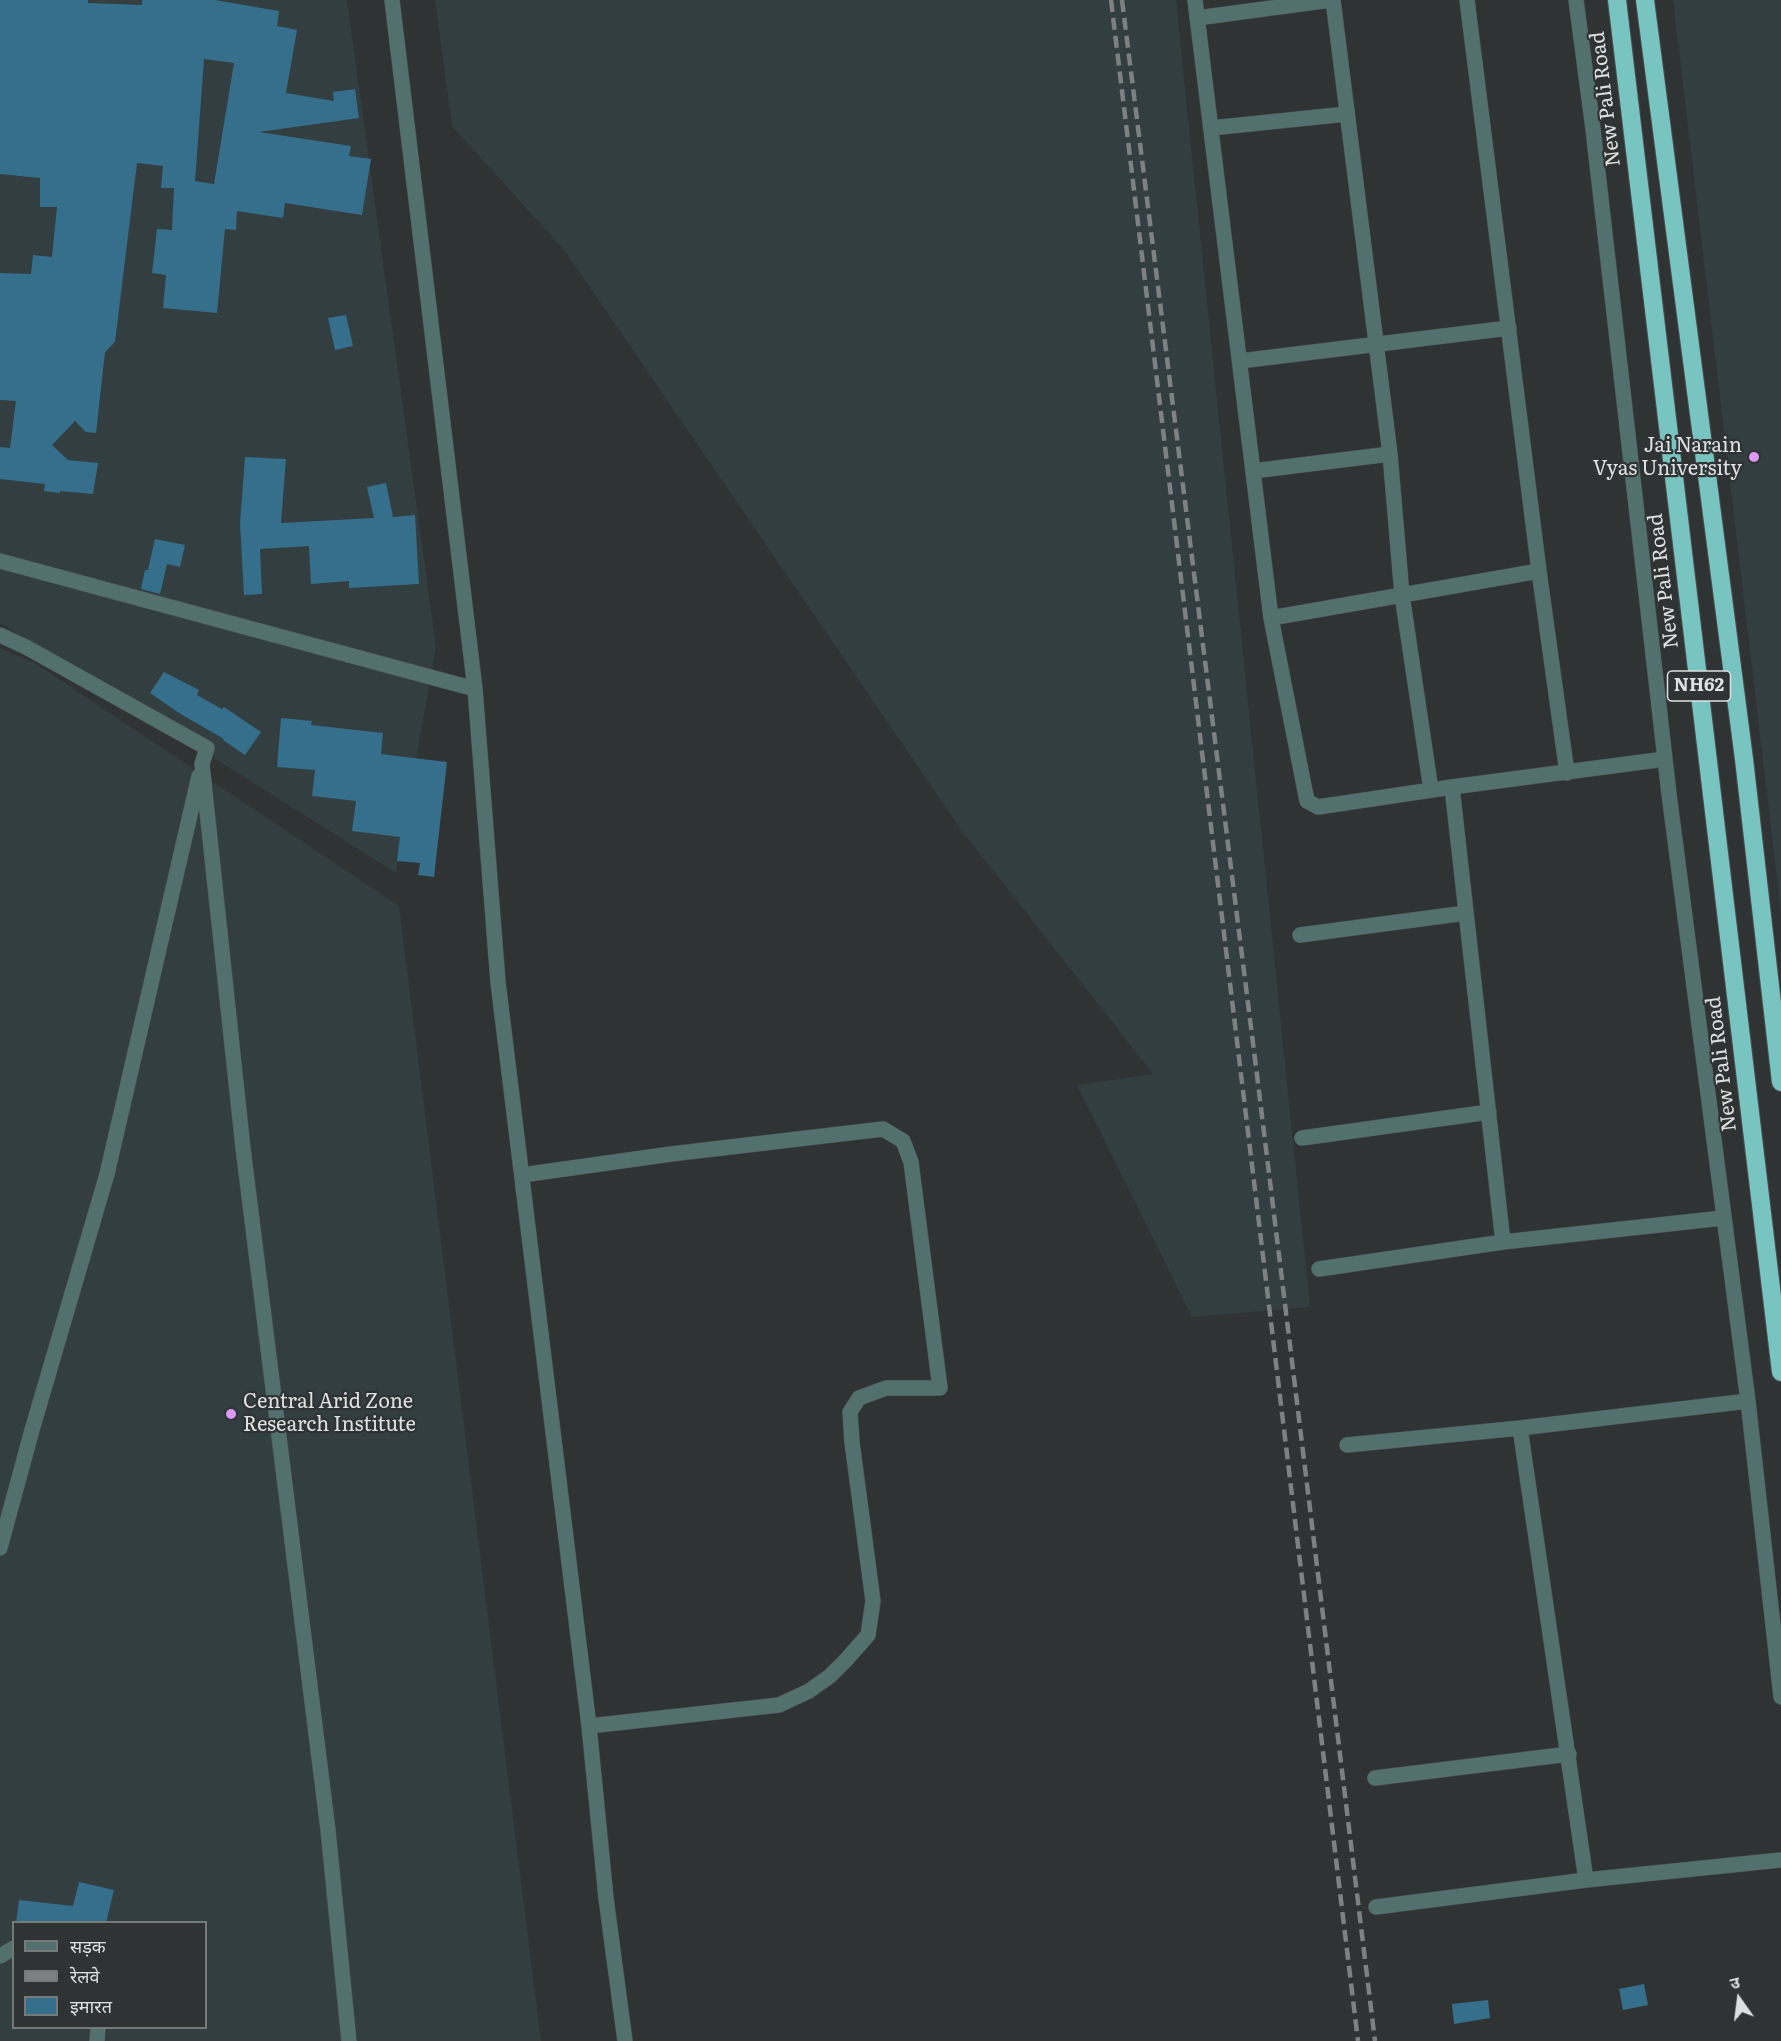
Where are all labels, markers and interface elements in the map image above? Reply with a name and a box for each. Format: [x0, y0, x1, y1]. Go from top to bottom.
street label: New Pali Road [1586, 30, 1626, 168]
place label: Jai Narain Vyas University [1593, 434, 1742, 481]
marker: Jai Narain Vyas University [1747, 450, 1761, 464]
street label: New Pali Road [1644, 512, 1684, 650]
road number: NH62 [1668, 671, 1730, 701]
street label: New Pali Road [1702, 995, 1742, 1133]
place label: Central Arid Zone Research Institute [243, 1390, 416, 1437]
marker: Central Arid Zone Research Institute [224, 1407, 238, 1421]
legend [12, 1921, 207, 2029]
text: सड़क [70, 1932, 106, 1959]
text: रेलवे [70, 1962, 100, 1989]
north arrow [1709, 1969, 1769, 2029]
text: उ [1727, 1969, 1742, 1994]
text: इमारत [70, 1992, 112, 2019]

